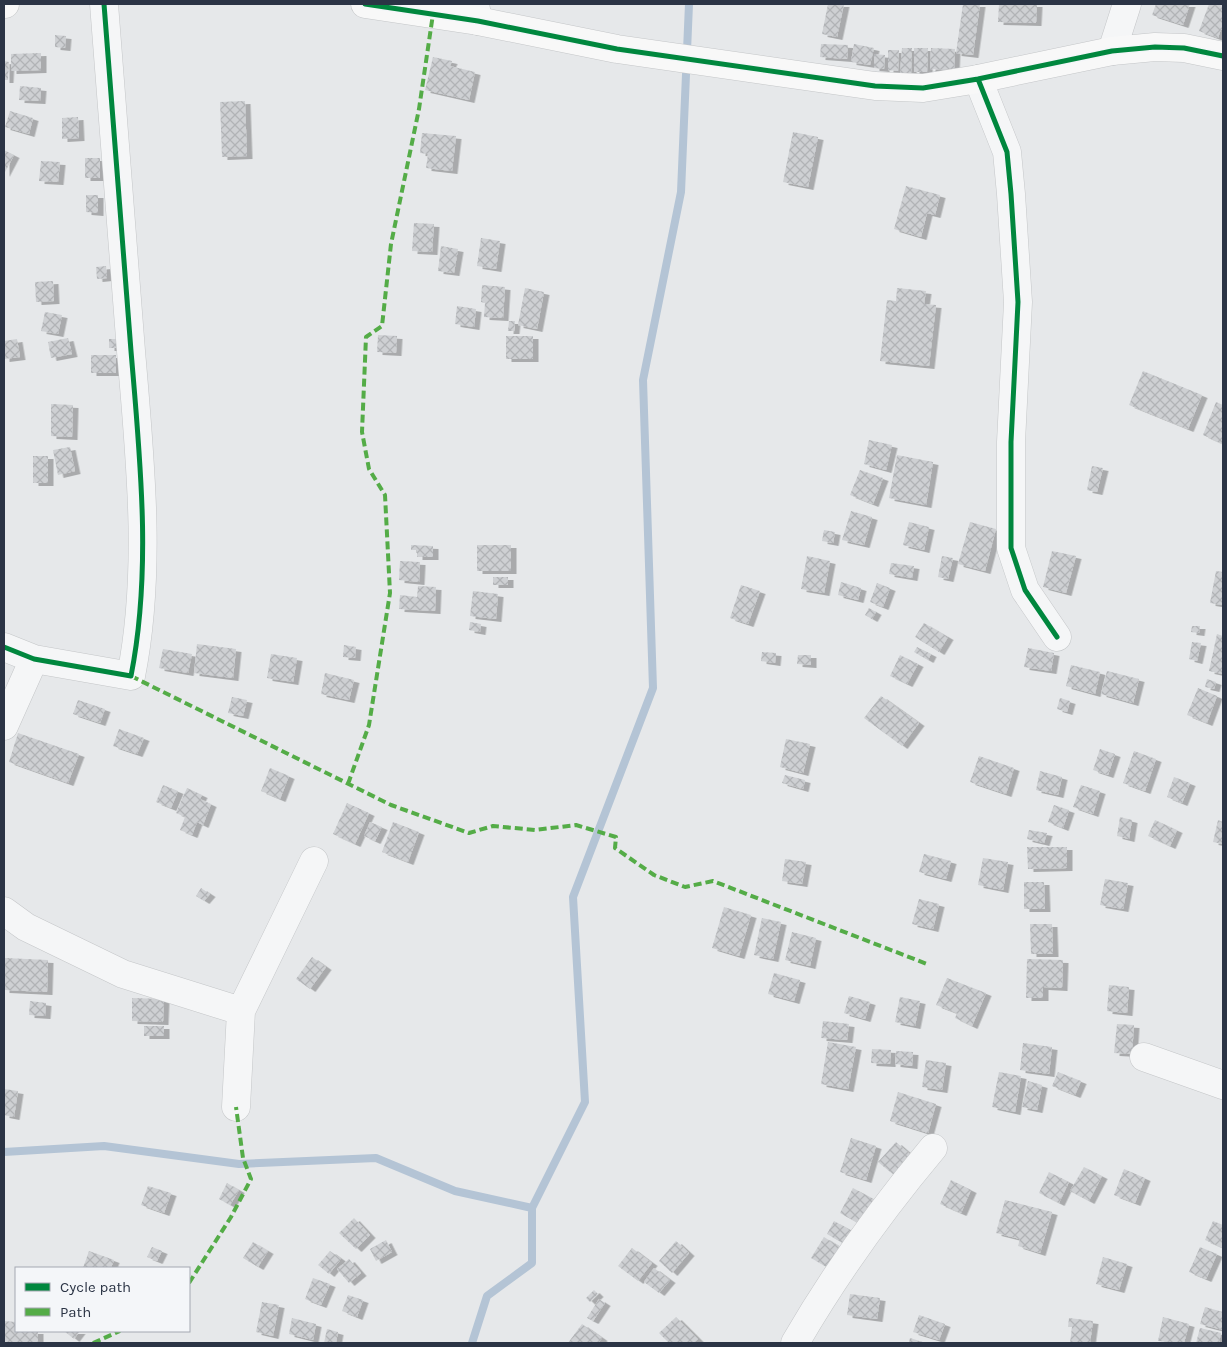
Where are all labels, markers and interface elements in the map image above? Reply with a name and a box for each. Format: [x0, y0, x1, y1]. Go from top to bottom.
legend [15, 1267, 190, 1332]
text: Cycle path [60, 1278, 131, 1296]
text: Path [60, 1303, 91, 1321]

